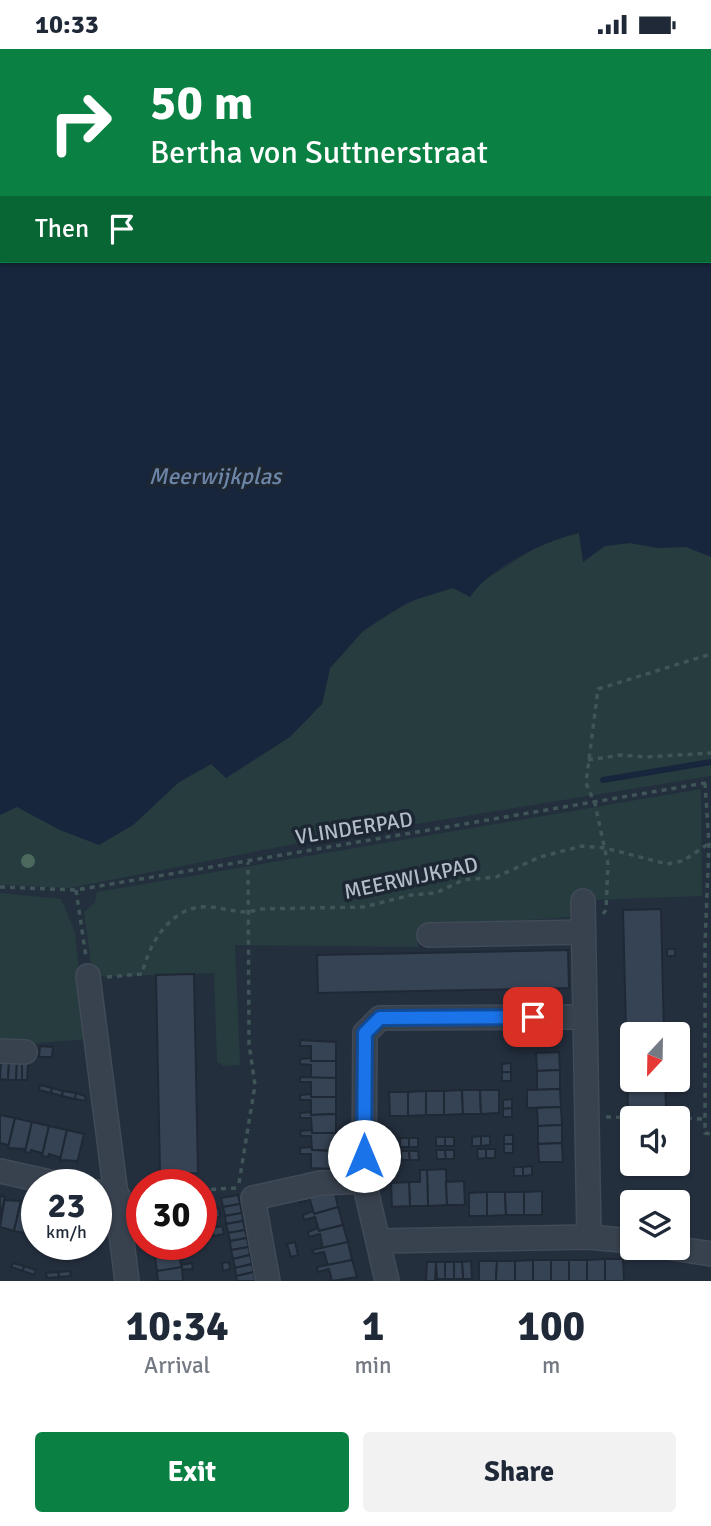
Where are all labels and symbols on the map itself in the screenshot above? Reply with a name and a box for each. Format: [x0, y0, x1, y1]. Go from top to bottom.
water label: Meerwijkplas [149, 462, 283, 491]
street label: VLINDERPAD [293, 806, 415, 850]
street label: MEERWIJKPAD [342, 851, 480, 905]
pin [503, 987, 563, 1047]
north arrow [620, 1022, 690, 1092]
position arrow [327, 1119, 401, 1193]
speed limit sign: 30 [126, 1169, 217, 1260]

